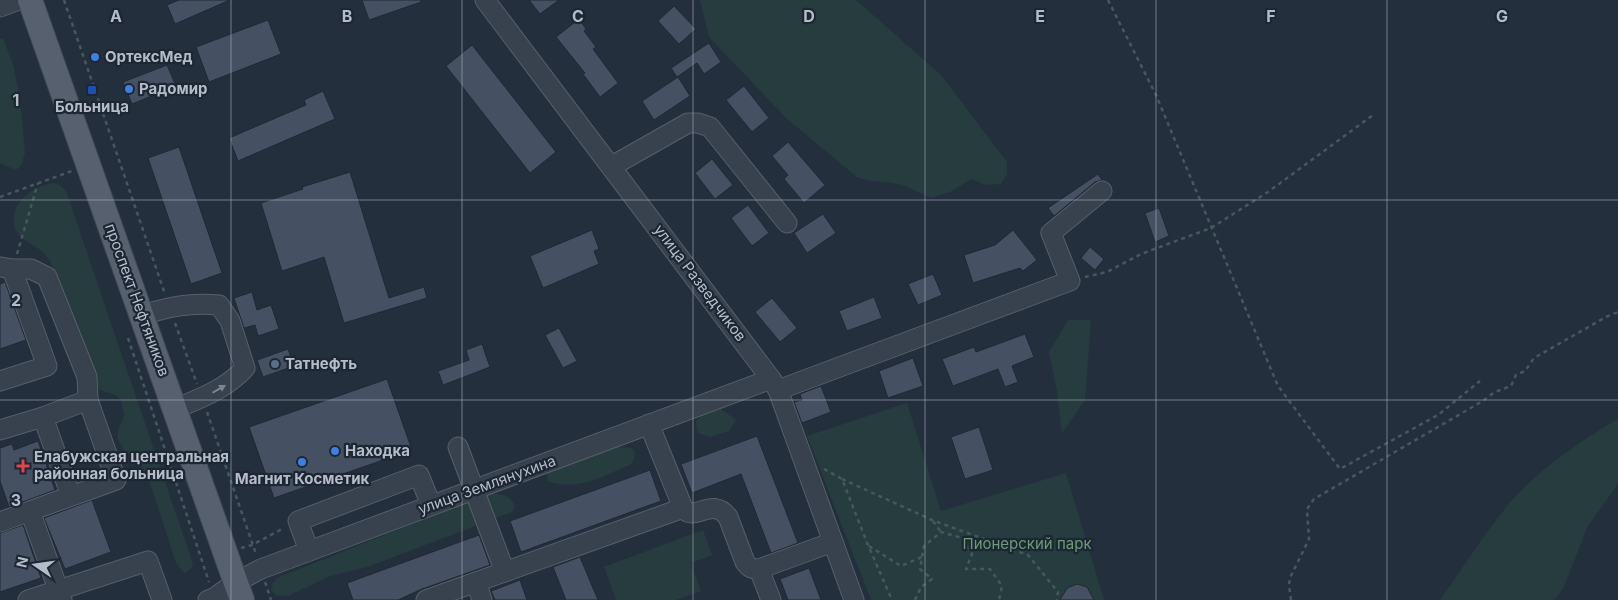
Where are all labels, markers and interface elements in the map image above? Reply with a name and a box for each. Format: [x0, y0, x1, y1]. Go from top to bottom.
text: A [110, 6, 122, 26]
text: B [342, 6, 352, 26]
text: C [572, 6, 584, 26]
text: D [803, 6, 815, 26]
text: E [1035, 6, 1045, 26]
text: F [1266, 6, 1276, 26]
text: G [1496, 6, 1508, 26]
place label: ОртексМед [105, 47, 192, 66]
marker: ОртексМед [89, 51, 101, 63]
place label: Радомир [139, 79, 207, 98]
marker: Радомир [123, 83, 135, 95]
marker: Больница [86, 84, 98, 96]
text: 1 [13, 90, 19, 110]
place label: Больница [55, 97, 129, 116]
street label: улица Разведчиков [650, 220, 751, 345]
street label: проспект Нефтяников [101, 221, 174, 379]
text: 2 [11, 290, 21, 310]
place label: Татнефть [285, 354, 357, 373]
marker: Татнефть [269, 358, 281, 370]
one-way arrow [213, 384, 226, 393]
place label: Находка [345, 441, 410, 460]
marker: Находка [329, 445, 341, 457]
place label: Елабужская центральная районная больница [34, 447, 229, 483]
street label: улица Землянухина [415, 451, 558, 518]
marker: Магнит Косметик [296, 456, 308, 468]
marker: Елабужская центральная районная больница [16, 459, 30, 473]
place label: Магнит Косметик [235, 469, 370, 488]
text: 3 [11, 490, 21, 510]
park label: Пионерский парк [962, 534, 1092, 553]
north arrow [10, 540, 60, 590]
text: N [12, 555, 31, 569]

